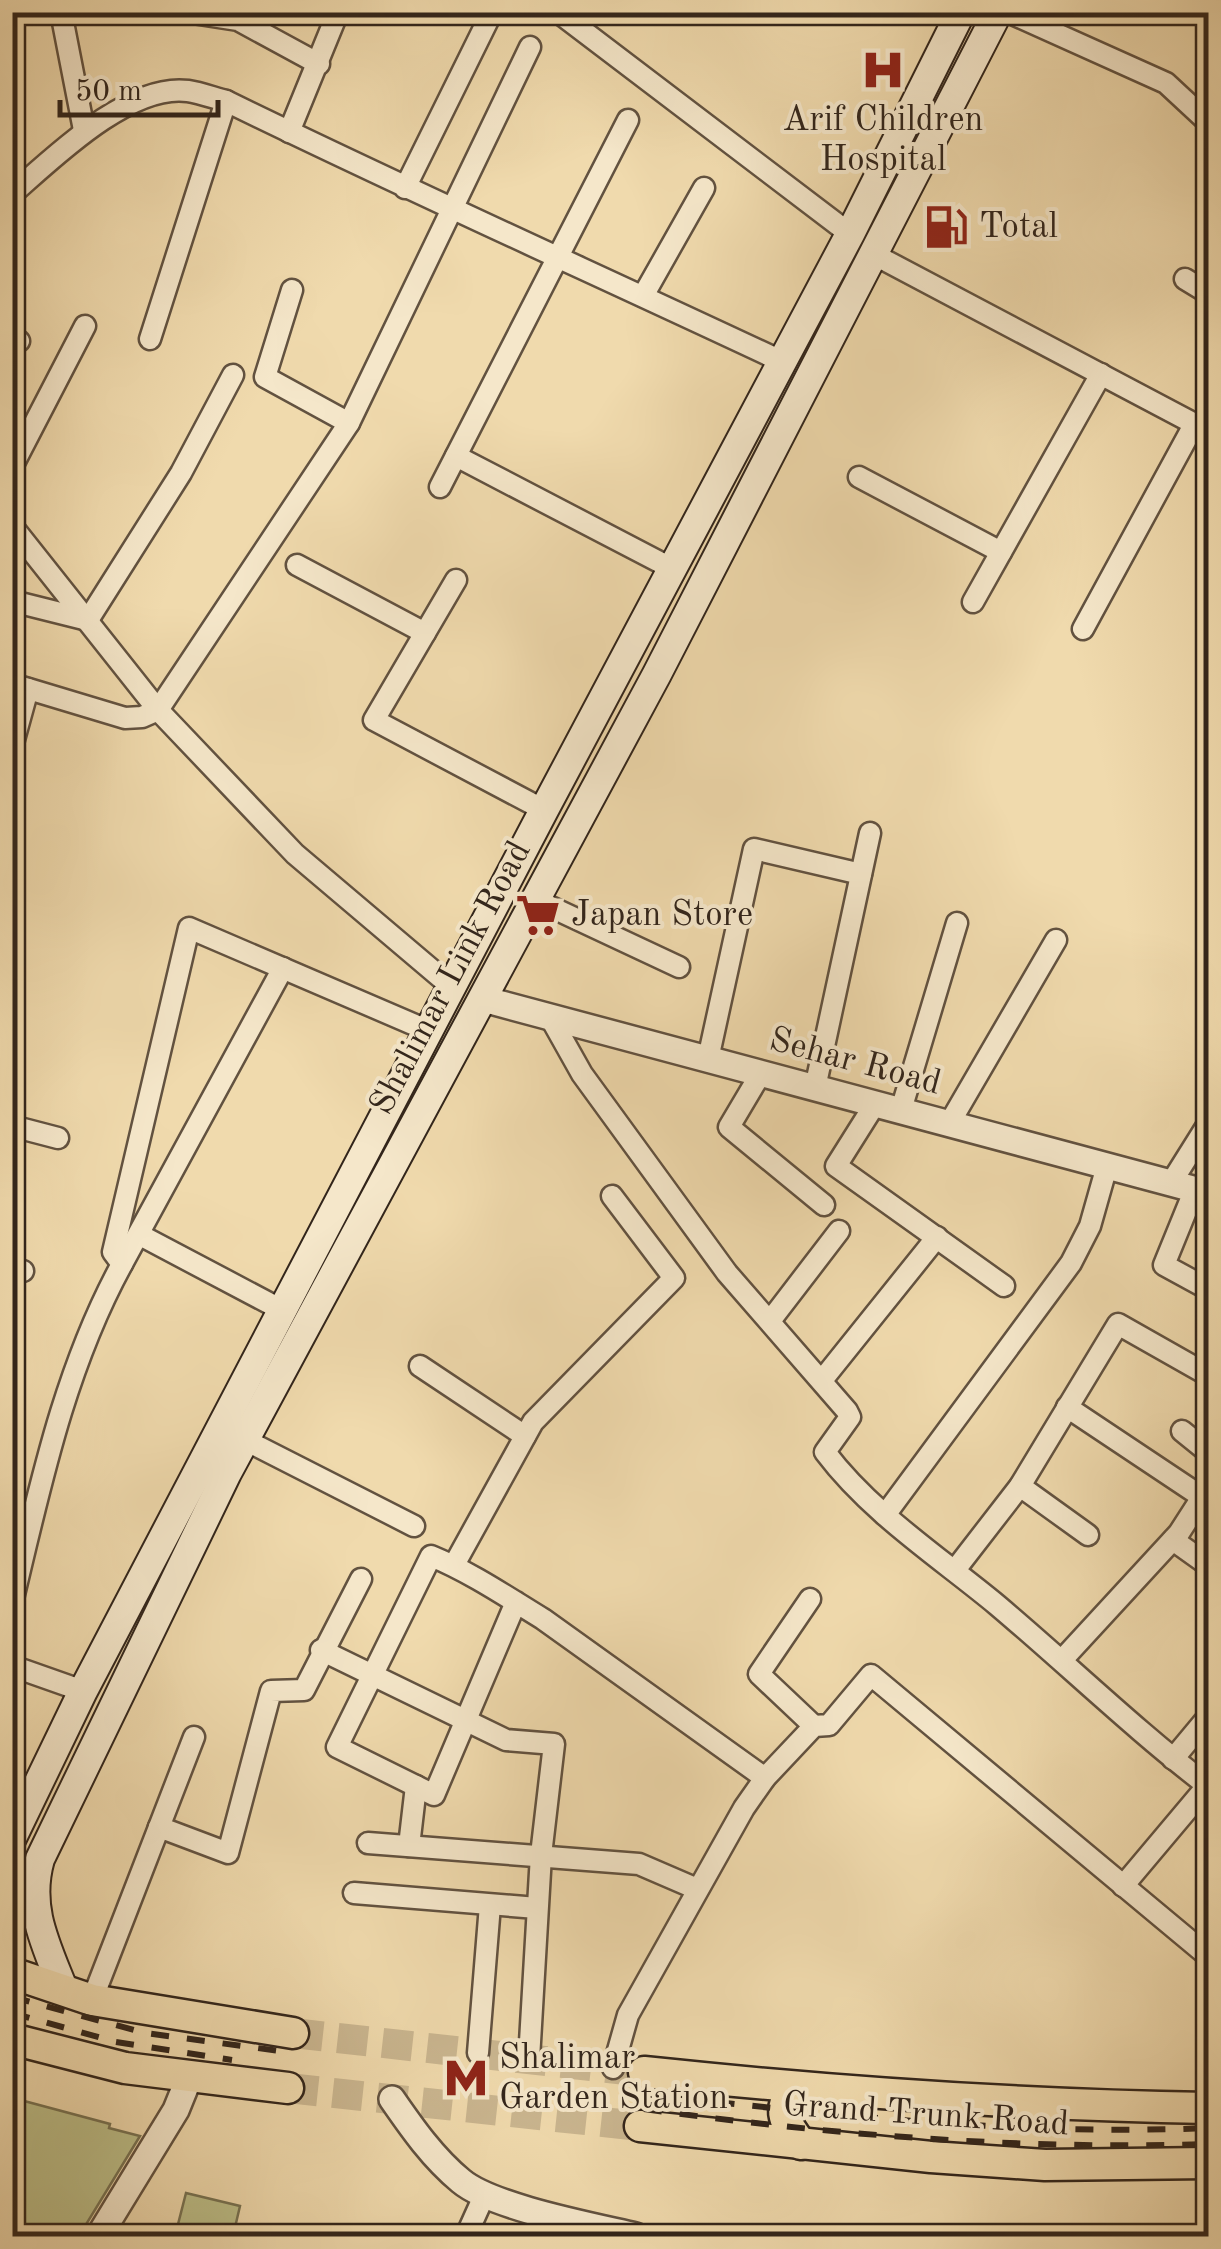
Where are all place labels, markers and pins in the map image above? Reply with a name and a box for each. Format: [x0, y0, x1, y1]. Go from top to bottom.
hospital icon: Arif Children Hospital [859, 46, 907, 94]
place label: Arif Children Hospital [783, 103, 983, 178]
fuel station icon: Total [922, 203, 970, 251]
place label: Total [979, 210, 1058, 245]
supermarket icon: Japan Store [514, 891, 562, 939]
place label: Japan Store [571, 898, 753, 933]
place label: Shalimar Garden Station [499, 2041, 728, 2116]
metro station icon: Shalimar Garden Station [442, 2054, 490, 2102]

